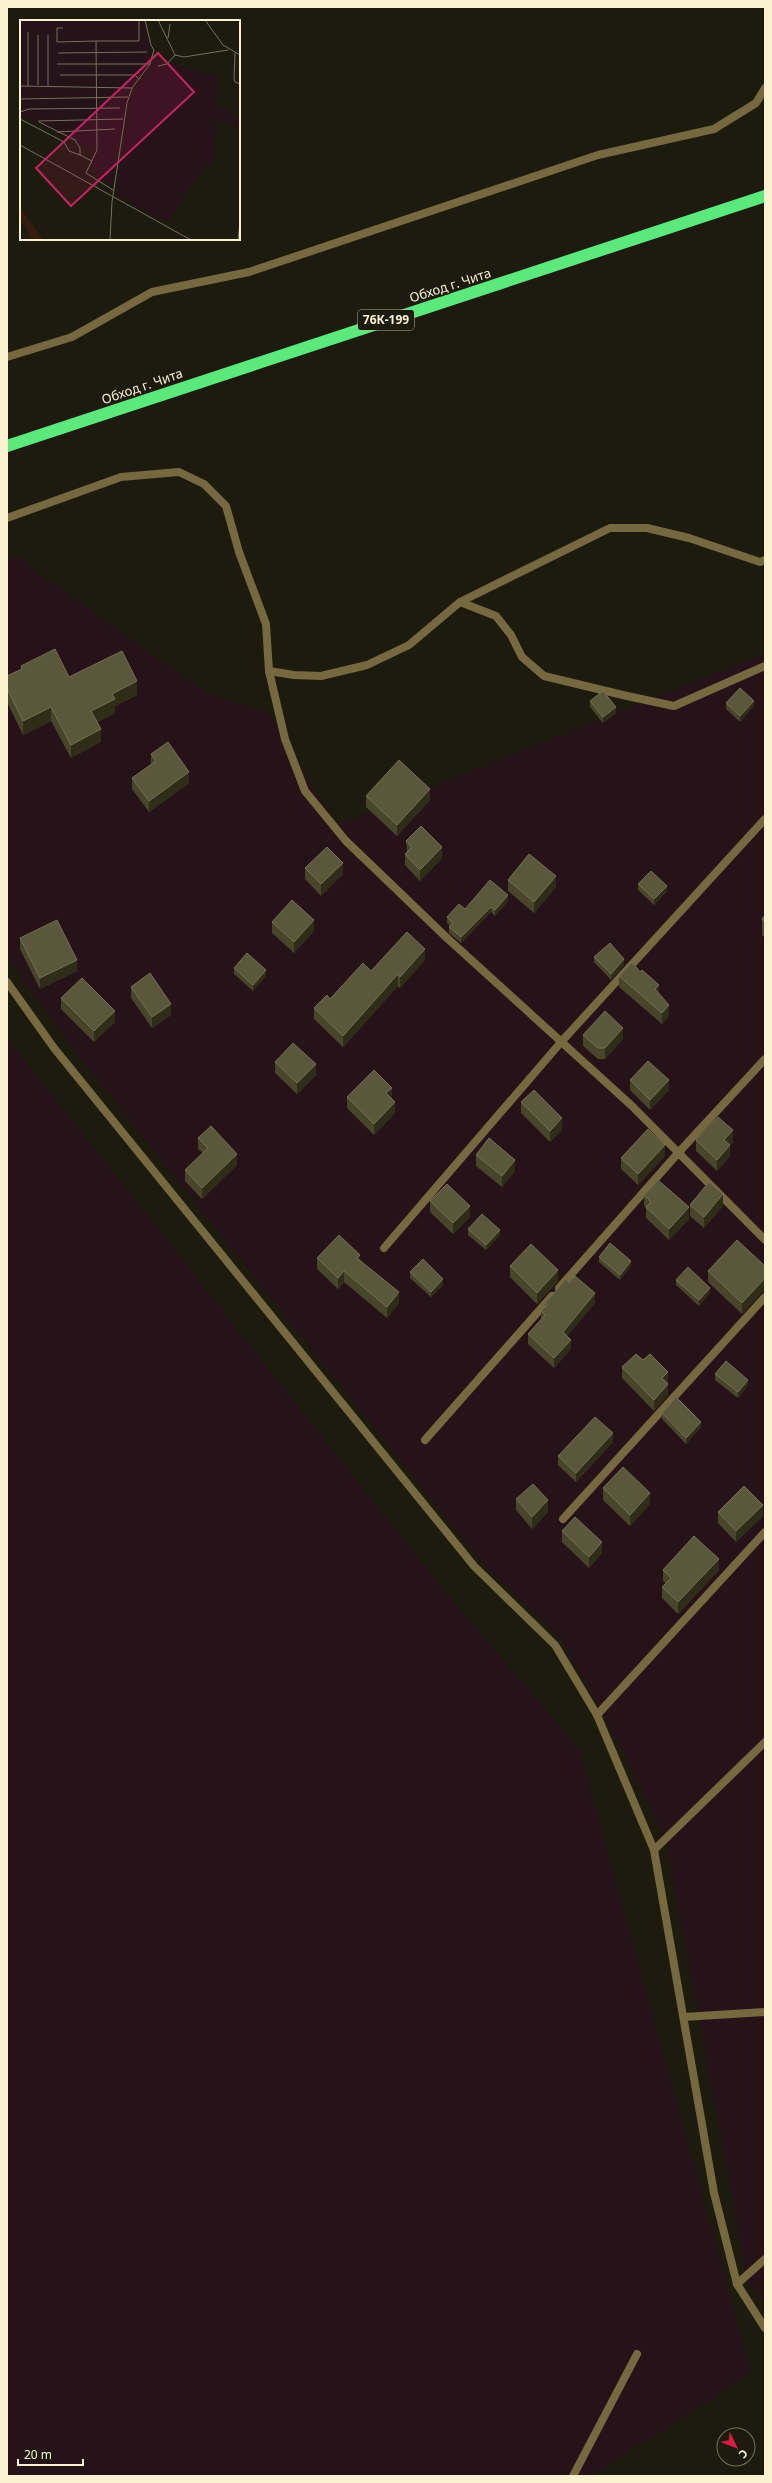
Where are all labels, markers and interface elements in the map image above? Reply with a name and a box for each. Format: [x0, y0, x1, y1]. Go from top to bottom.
inset map [20, 20, 240, 240]
street label: Обход г. Чита [407, 263, 493, 307]
road number: 76К-199 [358, 310, 414, 330]
street label: Обход г. Чита [99, 364, 185, 408]
north arrow [716, 2427, 756, 2467]
scale bar [18, 2441, 83, 2467]
text: 20 m [24, 2446, 52, 2463]
text: С [736, 2446, 752, 2462]

